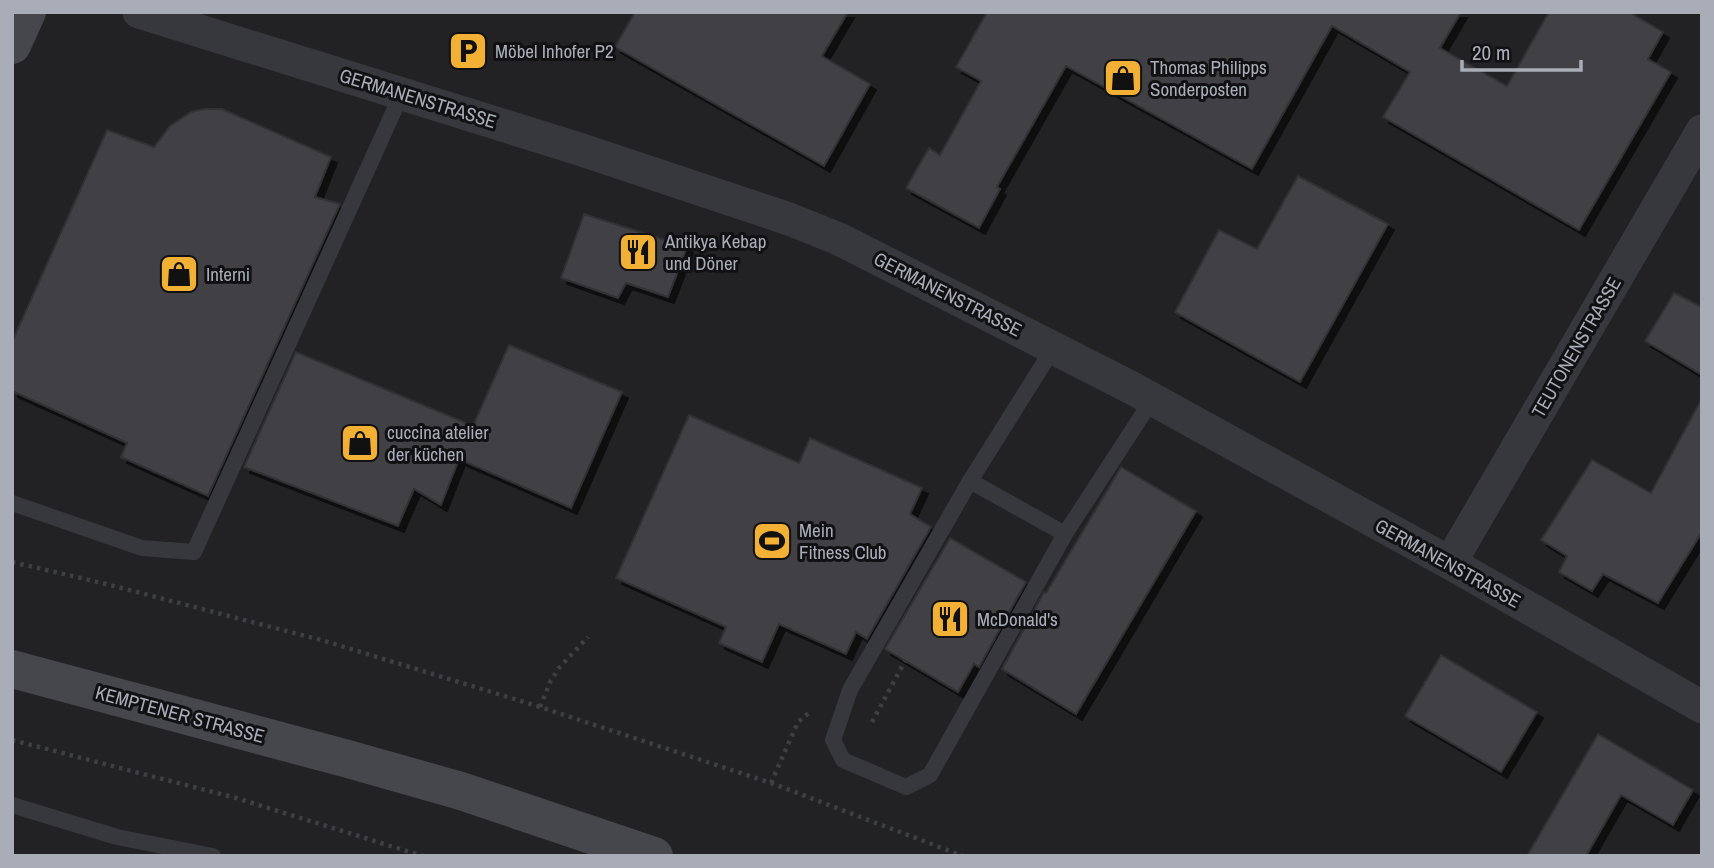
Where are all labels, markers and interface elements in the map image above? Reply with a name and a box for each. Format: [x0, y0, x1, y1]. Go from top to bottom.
scale bar [1462, 28, 1581, 72]
parking icon: Möbel Inhofer P2 [447, 30, 489, 72]
place label: Möbel Inhofer P2 [495, 38, 614, 64]
text: 20 m [1472, 38, 1510, 67]
place label: Thomas Philipps Sonderposten [1150, 54, 1267, 102]
shop icon: Thomas Philipps Sonderposten [1102, 57, 1144, 99]
street label: GERMANENSTRASSE [336, 62, 500, 134]
place label: Antikya Kebap und Döner [664, 228, 766, 276]
restaurant icon: Antikya Kebap und Döner [617, 231, 659, 273]
street label: GERMANENSTRASSE [870, 245, 1026, 343]
shop icon: Interni [158, 253, 200, 295]
place label: Interni [206, 261, 250, 287]
street label: TEUTONENSTRASSE [1525, 272, 1627, 422]
place label: cuccina atelier der küchen [387, 419, 489, 467]
shop icon: cuccina atelier der küchen [339, 422, 381, 464]
street label: GERMANENSTRASSE [1371, 512, 1525, 614]
place label: Mein Fitness Club [799, 517, 886, 565]
sports icon: Mein Fitness Club [751, 520, 793, 562]
restaurant icon: McDonald's [929, 598, 971, 640]
place label: McDonald's [977, 606, 1058, 632]
street label: KEMPTENER STRASSE [93, 679, 267, 749]

